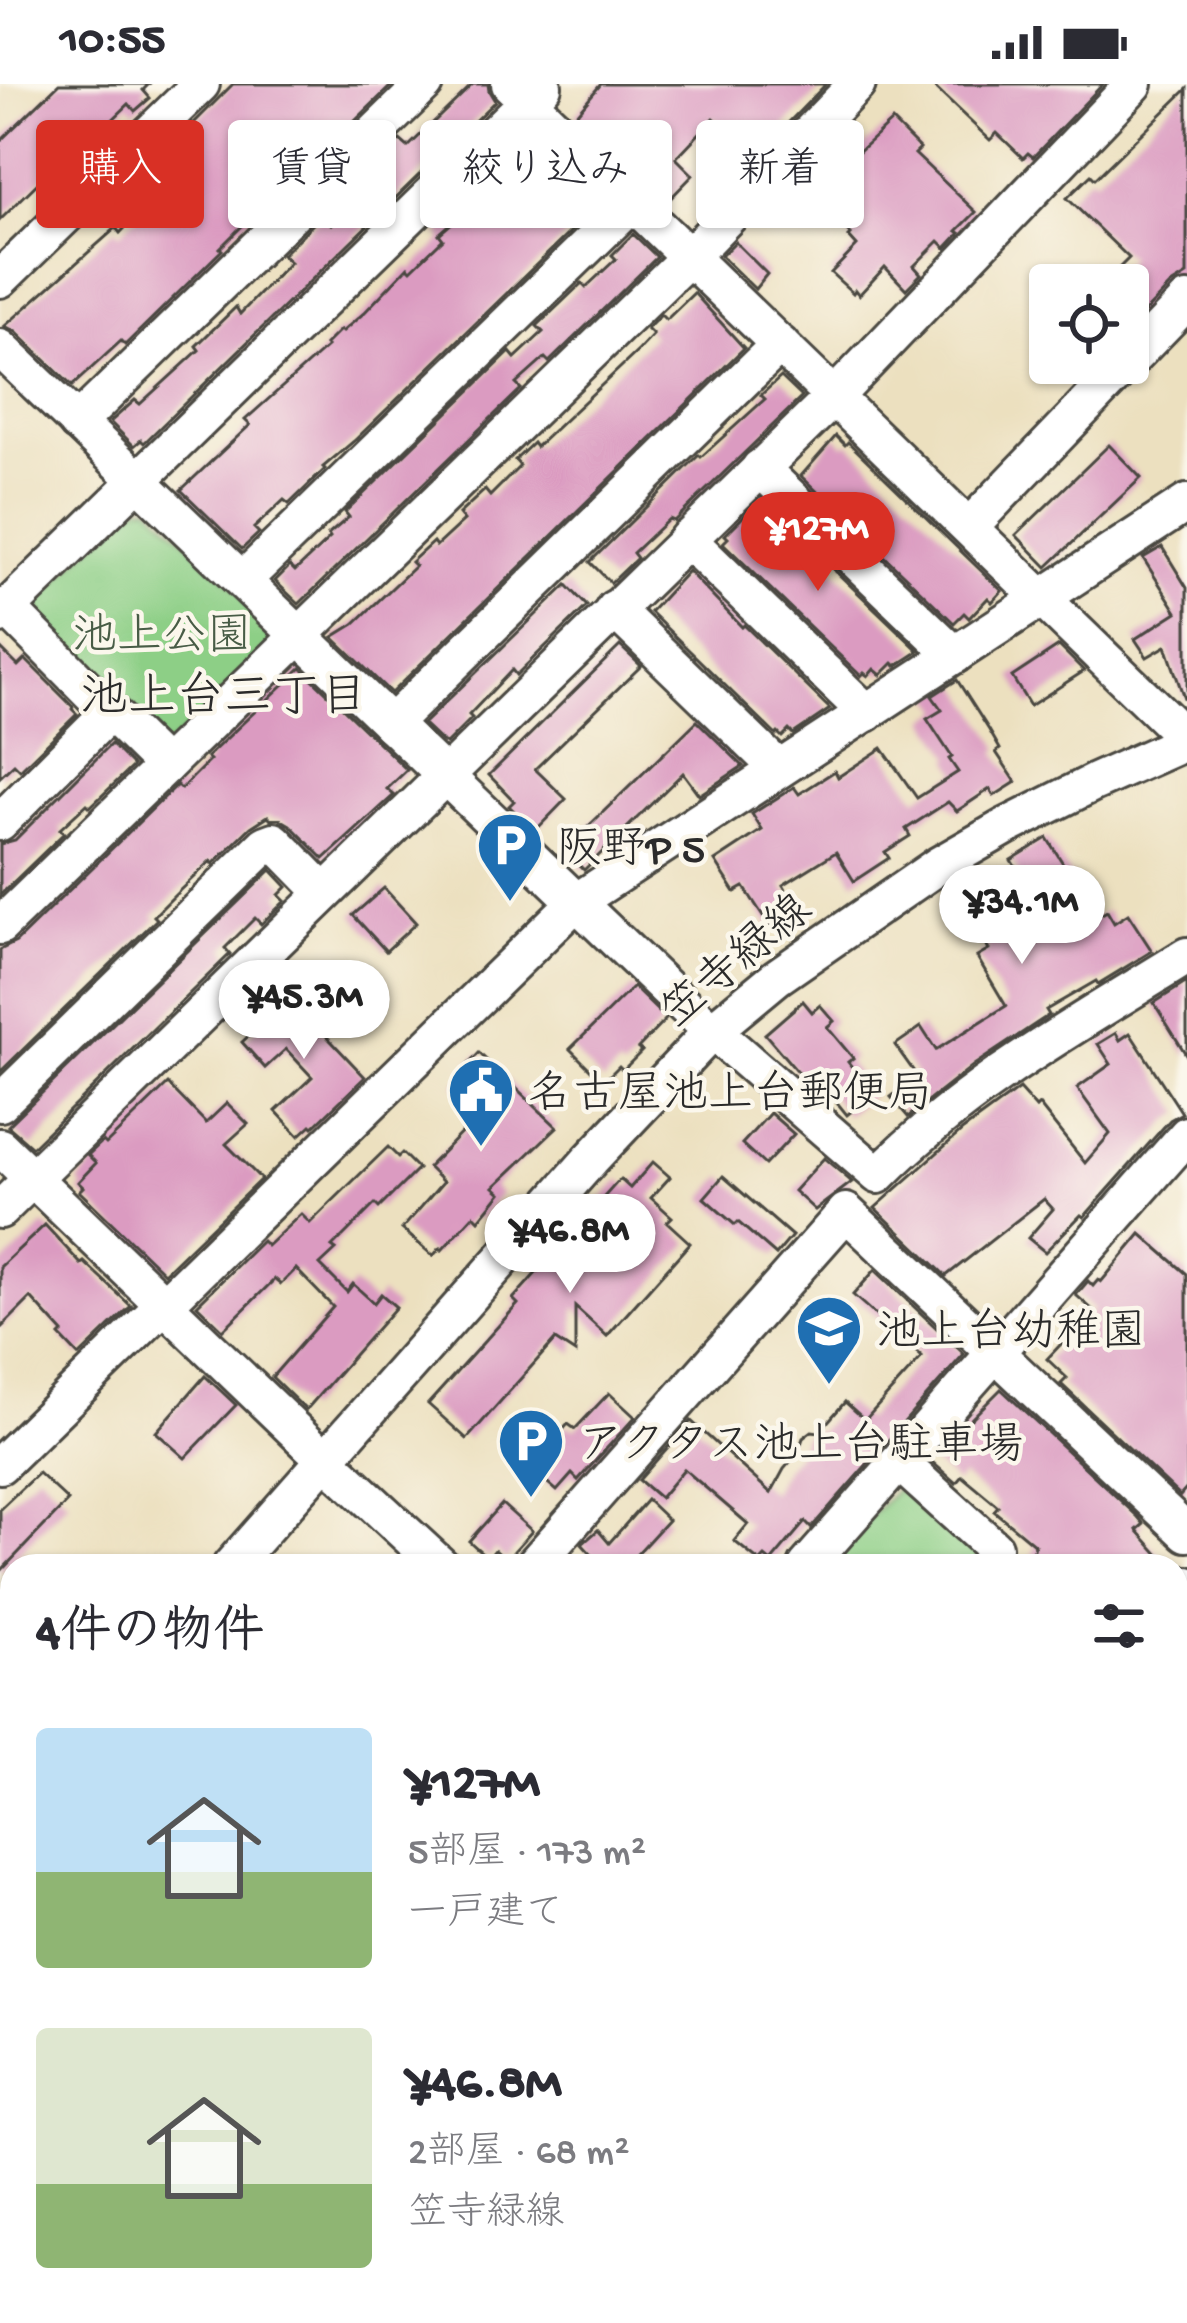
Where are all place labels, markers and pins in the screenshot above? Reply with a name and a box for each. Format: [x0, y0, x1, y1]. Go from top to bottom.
pin: ¥127M [734, 492, 902, 594]
parking icon: 阪野P 5 [475, 810, 545, 904]
place label: 阪野P 5 [556, 826, 705, 879]
pin: ¥34.1M [924, 865, 1120, 967]
pin: ¥45.3M [206, 960, 402, 1062]
public building icon: 名古屋池上台郵便局 [446, 1055, 516, 1149]
place label: 名古屋池上台郵便局 [528, 1069, 933, 1124]
pin: ¥46.8M [472, 1194, 668, 1296]
school or university icon: 池上台幼稚園 [794, 1293, 864, 1387]
place label: 池上台幼稚園 [876, 1307, 1146, 1362]
parking icon: アクタス池上台駐車場 [496, 1406, 566, 1500]
place label: アクタス池上台駐車場 [578, 1420, 1024, 1475]

